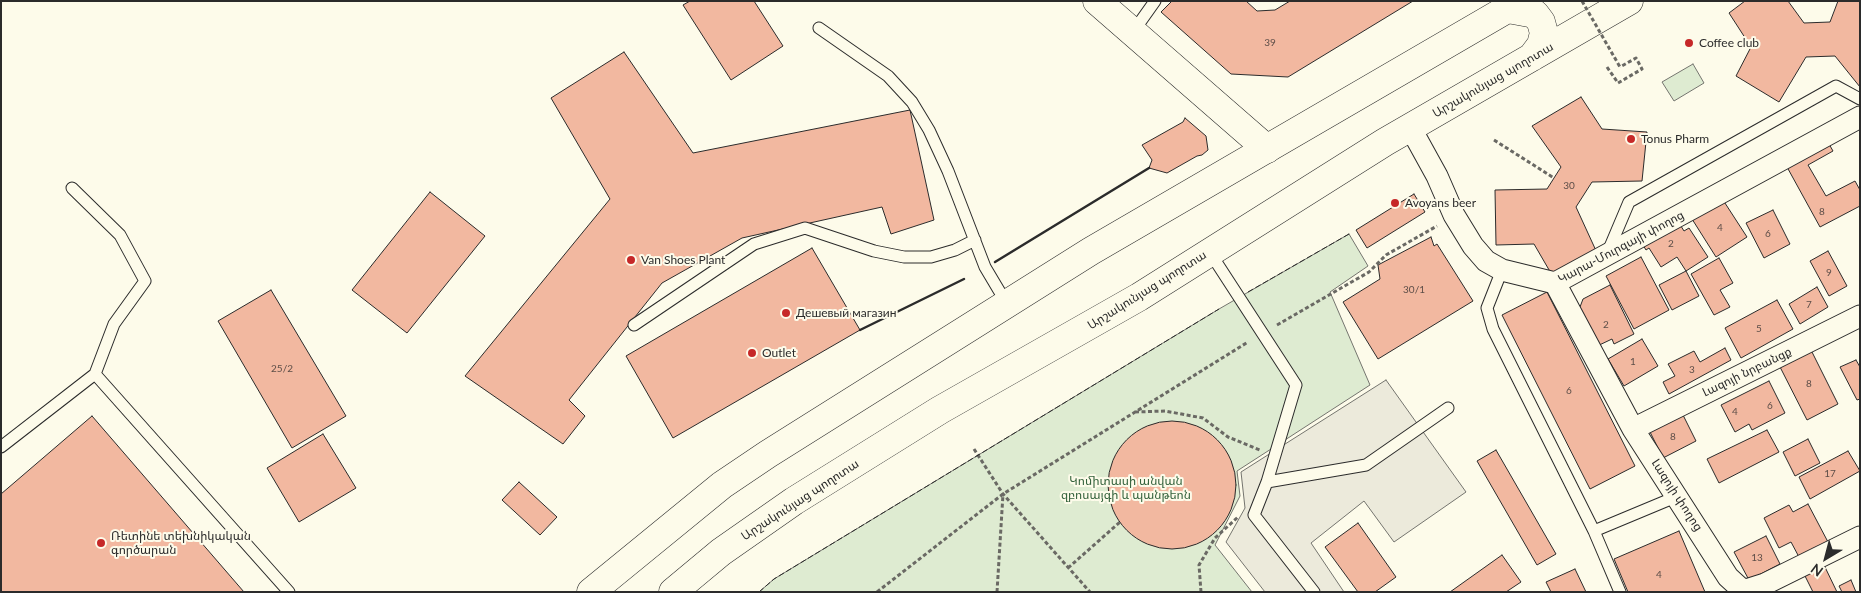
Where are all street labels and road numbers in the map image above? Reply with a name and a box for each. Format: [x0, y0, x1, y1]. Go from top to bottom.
street label: Արշակունյաց պողոտա [1430, 39, 1556, 121]
street label: Կարա-Մուրզայի փողոց [1555, 208, 1687, 286]
street label: Արշակունյաց պողոտա [1085, 248, 1209, 332]
street label: Լազոյի նրբանցք [1700, 344, 1794, 400]
street label: Լազոյի փողոց [1648, 456, 1706, 534]
street label: Արշակունյաց պողոտա [739, 457, 861, 543]

